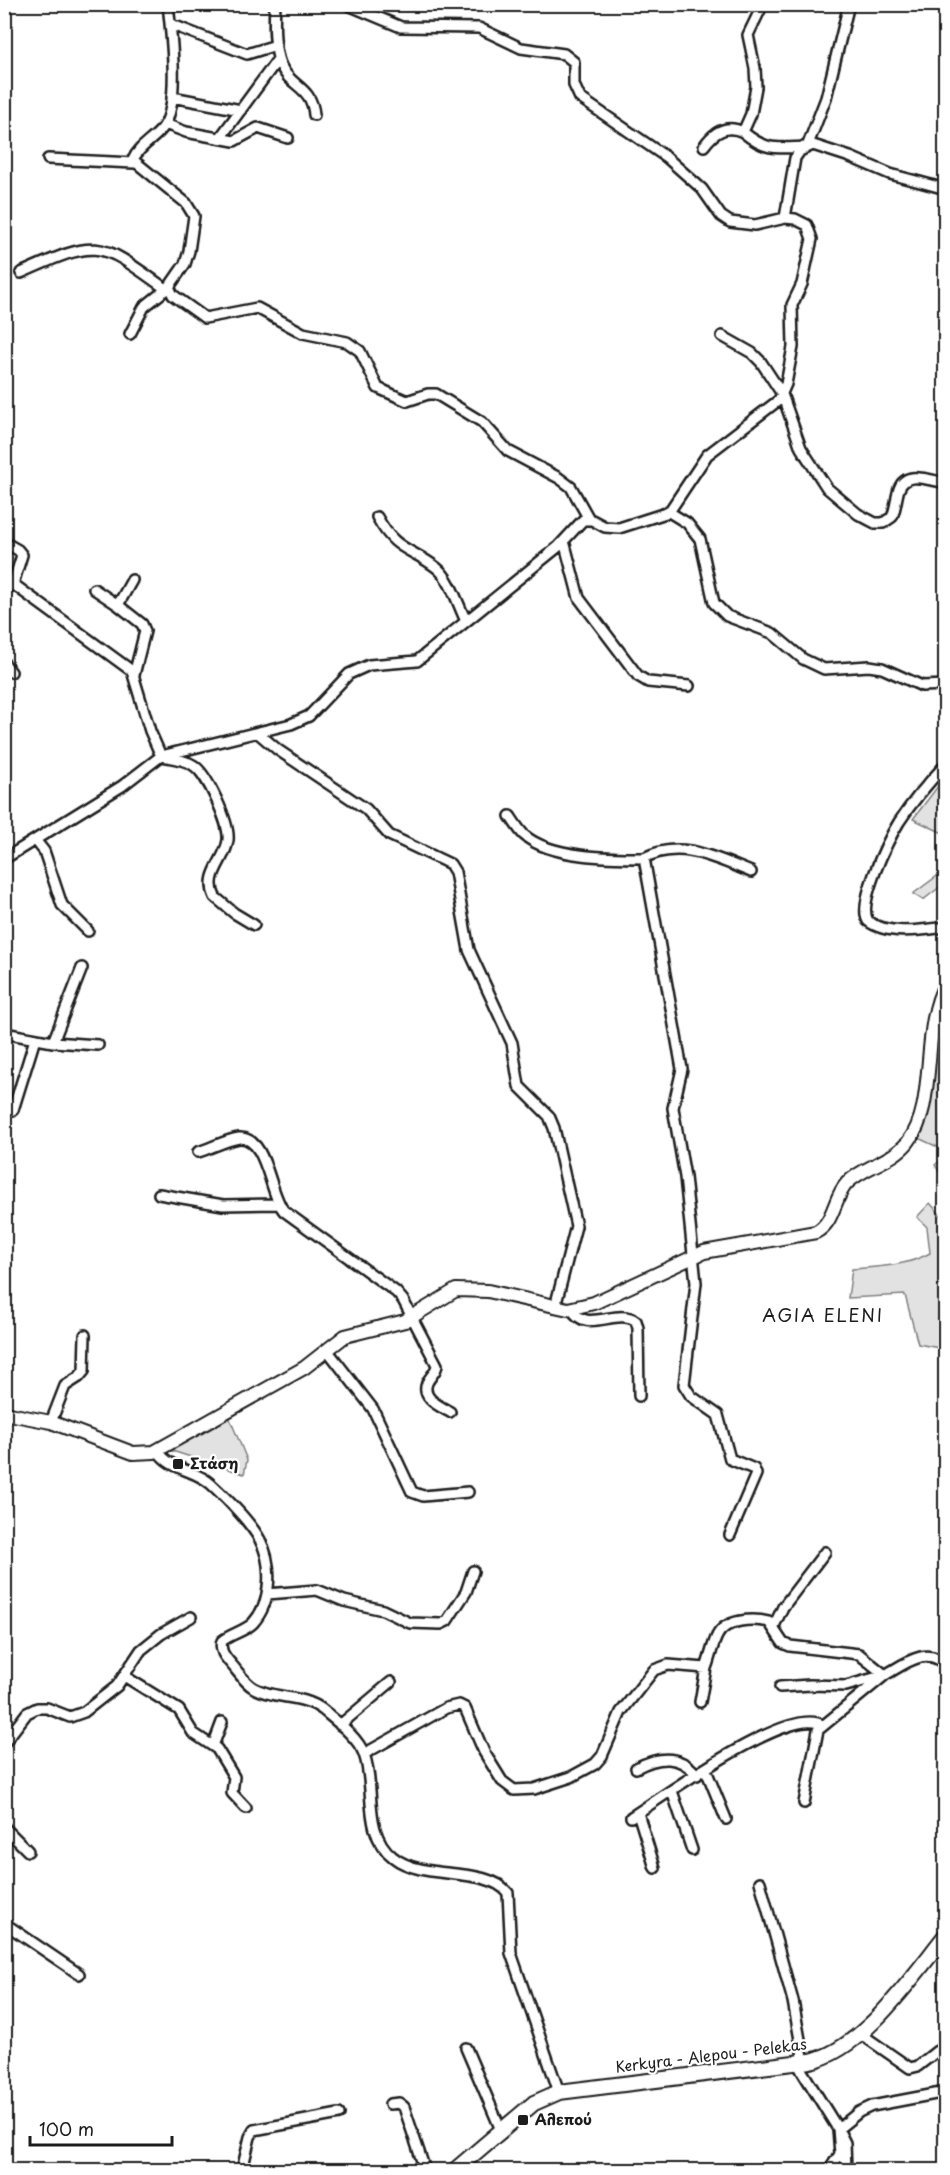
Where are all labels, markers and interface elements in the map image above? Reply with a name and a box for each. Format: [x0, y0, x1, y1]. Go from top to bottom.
district label: AGIA ELENI [762, 1301, 884, 1328]
place label: Στάση [190, 1451, 238, 1474]
marker: Στάση [171, 1457, 185, 1471]
street label: Kerkyra - Alepou - Pelekas [614, 2031, 808, 2078]
place label: Αλεπού [535, 2107, 592, 2130]
scale bar [30, 2109, 172, 2147]
marker: Αλεπού [516, 2113, 530, 2127]
text: 100 m [39, 2115, 94, 2142]

